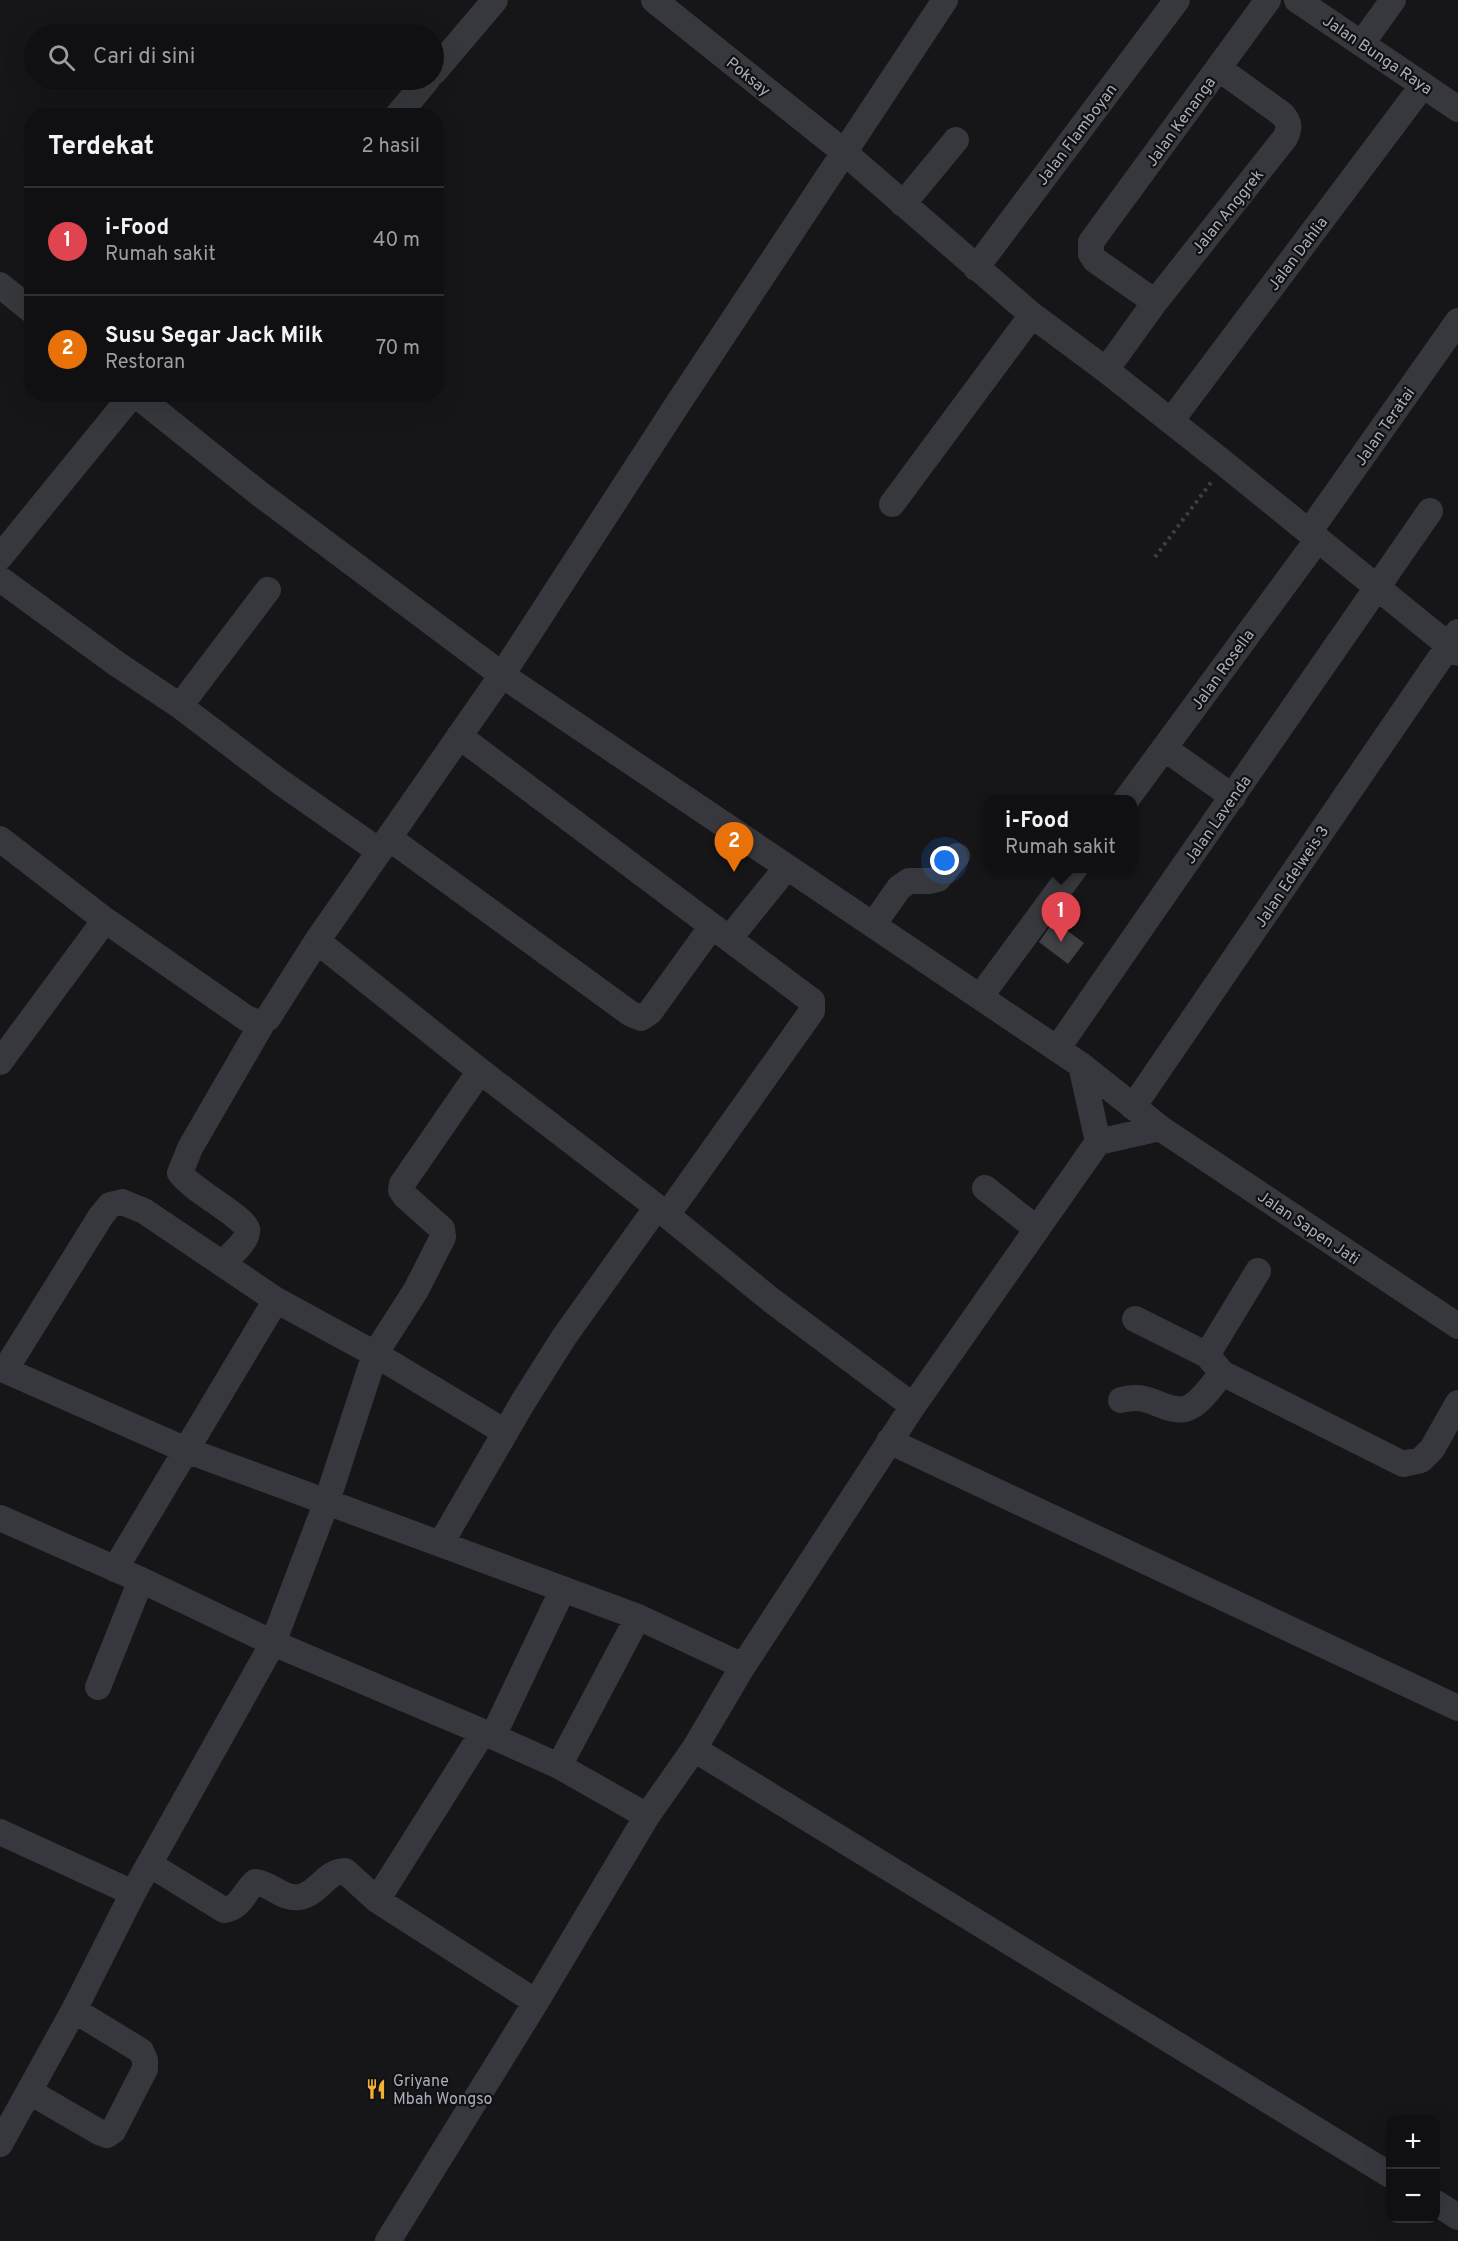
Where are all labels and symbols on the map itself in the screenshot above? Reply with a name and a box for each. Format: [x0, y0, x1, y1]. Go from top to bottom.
street label: Jalan Bunga Raya [1318, 11, 1436, 100]
street label: Poksay [721, 54, 774, 102]
street label: Jalan Kenanga [1142, 73, 1221, 171]
street label: Jalan Flamboyan [1033, 80, 1122, 190]
street label: Jalan Anggrek [1188, 166, 1269, 259]
street label: Jalan Dahlia [1264, 213, 1333, 295]
street label: Jalan Teratai [1351, 384, 1420, 470]
street label: Jalan Rosella [1188, 626, 1259, 714]
street label: Jalan Lavenda [1181, 772, 1257, 868]
pin: 2 [714, 822, 754, 872]
street label: Jalan Edelweis 3 [1251, 822, 1334, 932]
your location [930, 846, 959, 875]
pin: 1 [1042, 892, 1080, 942]
street label: Jalan Sapen Jati [1253, 1187, 1363, 1270]
place label: Griyane Mbah Wongso [393, 2072, 493, 2110]
restaurant icon: Griyane Mbah Wongso [364, 2077, 388, 2101]

